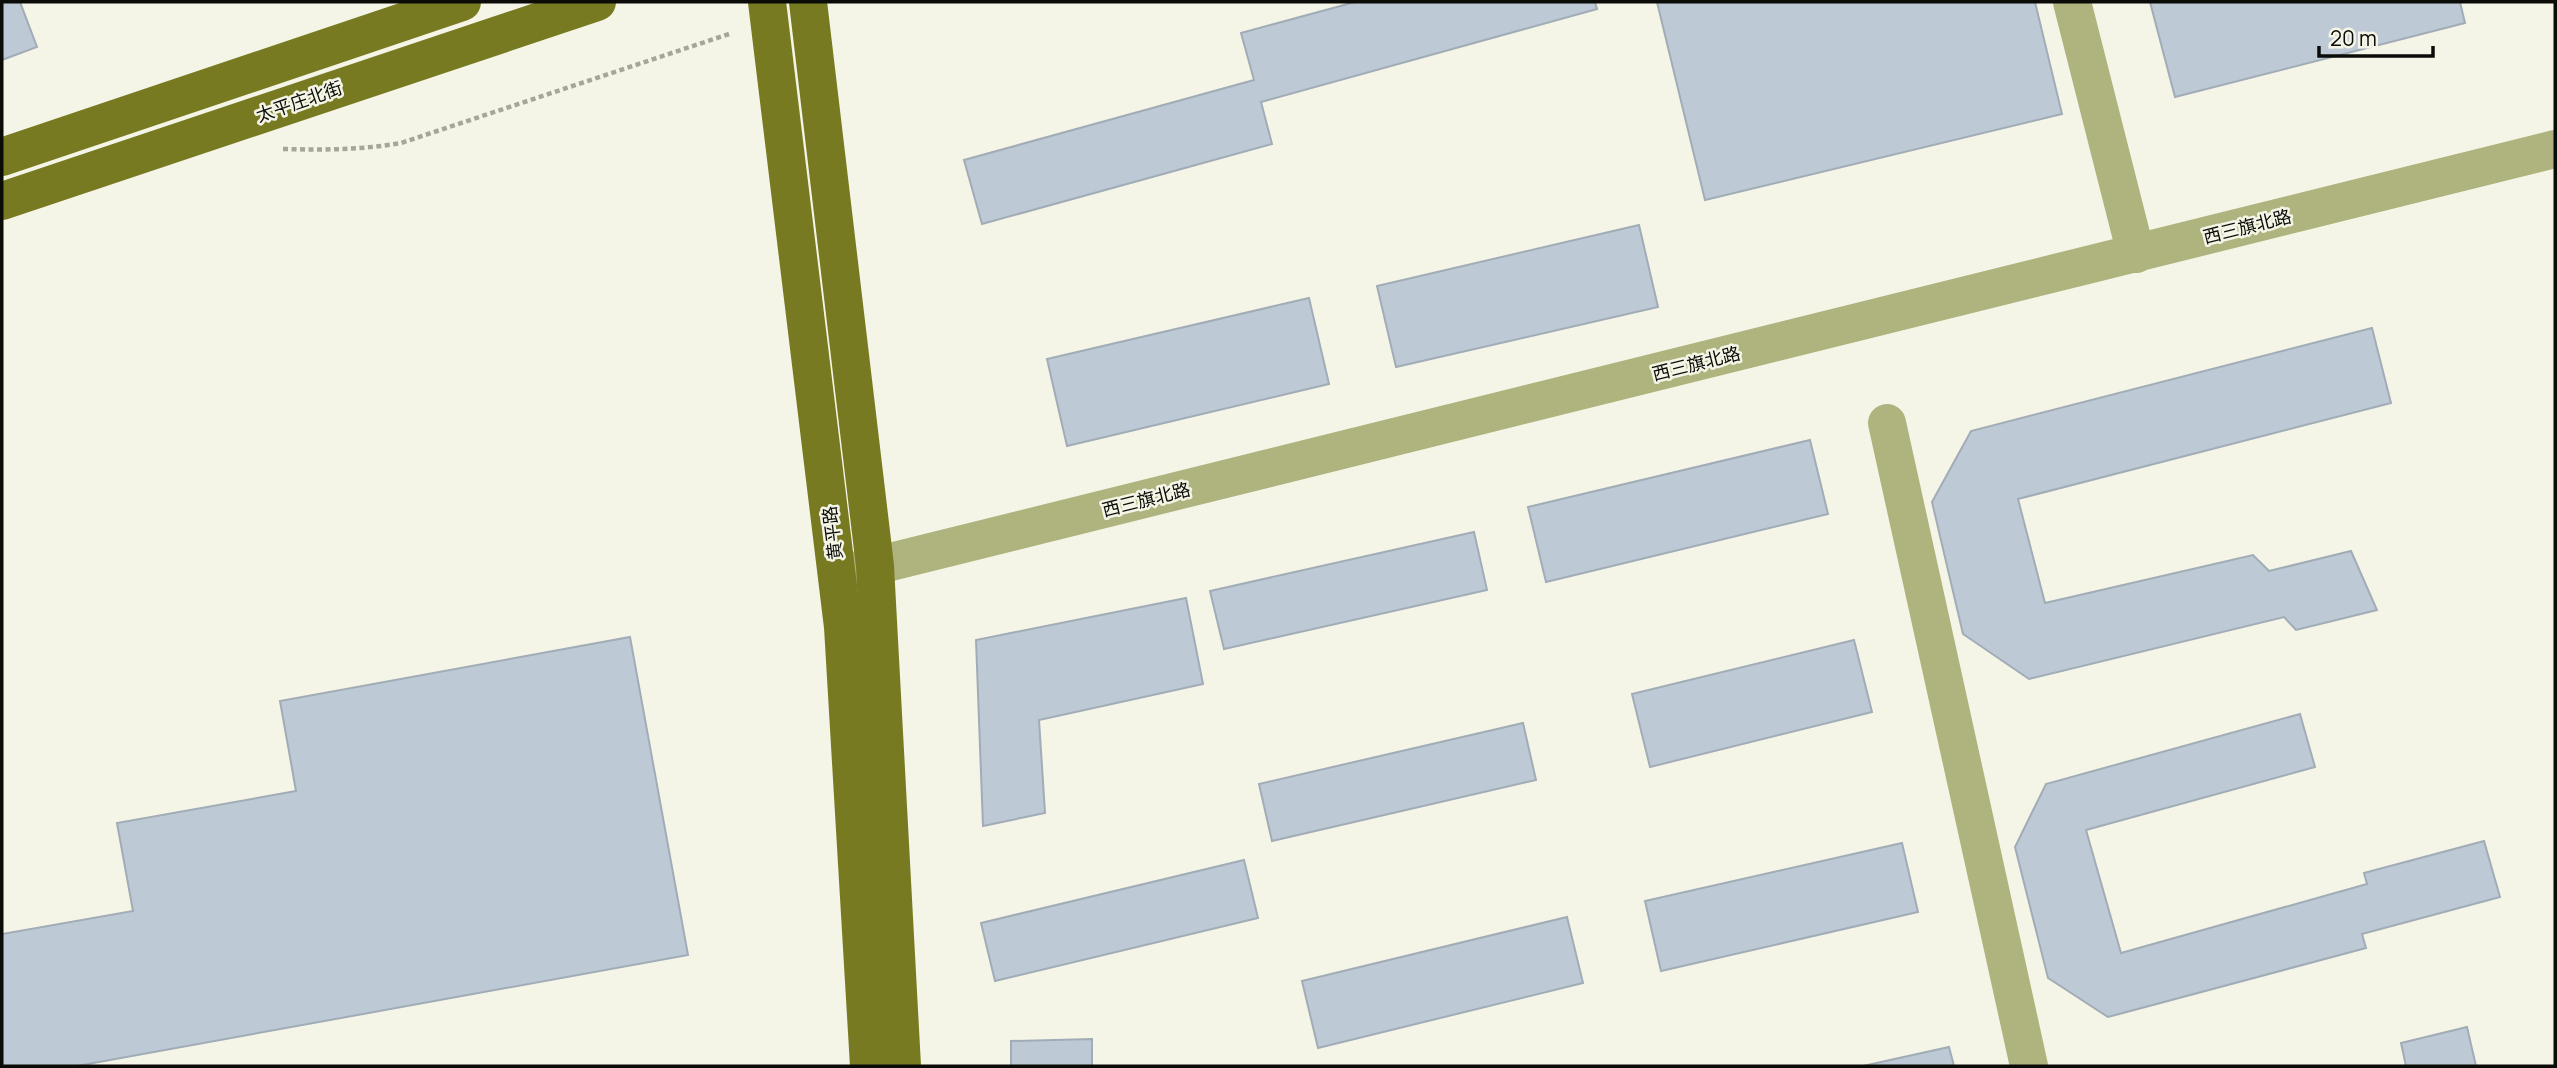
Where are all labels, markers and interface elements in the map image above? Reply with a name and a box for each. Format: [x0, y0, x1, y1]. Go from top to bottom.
scale bar [2319, 14, 2433, 58]
text: 20 m [2330, 24, 2377, 52]
street label: 太平庄北街 [253, 75, 345, 127]
street label: 西三旗北路 [2200, 203, 2294, 249]
street label: 西三旗北路 [1649, 340, 1743, 386]
street label: 西三旗北路 [1099, 476, 1193, 522]
street label: 黄平路 [817, 505, 847, 561]

